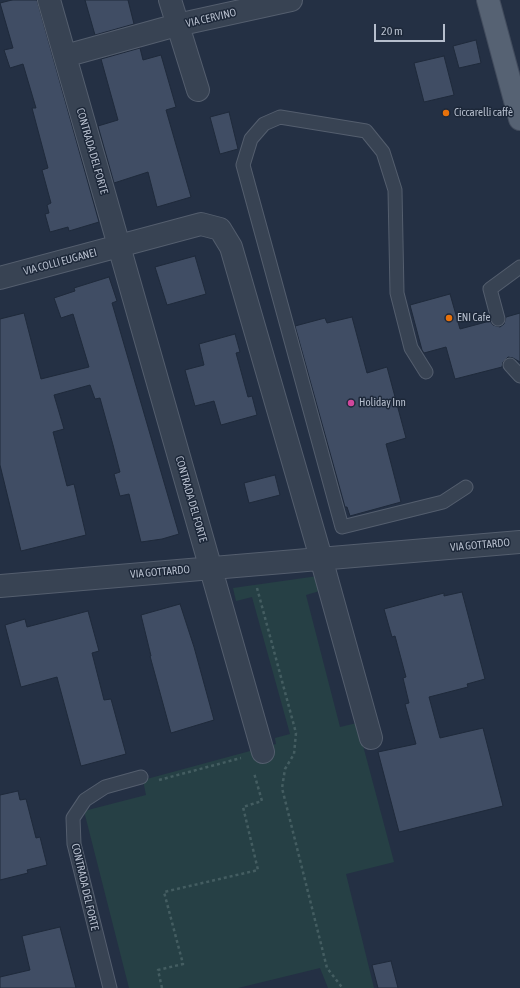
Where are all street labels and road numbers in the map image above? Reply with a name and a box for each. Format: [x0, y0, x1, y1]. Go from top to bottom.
street label: VIA CERVINO [185, 6, 237, 30]
street label: CONTRADA DEL FORTE [73, 106, 111, 196]
street label: VIA COLLI EUGANEI [22, 246, 98, 278]
street label: CONTRADA DEL FORTE [172, 454, 210, 544]
street label: VIA GOTTARDO [450, 536, 510, 554]
street label: VIA GOTTARDO [130, 563, 190, 581]
street label: CONTRADA DEL FORTE [69, 842, 101, 932]

